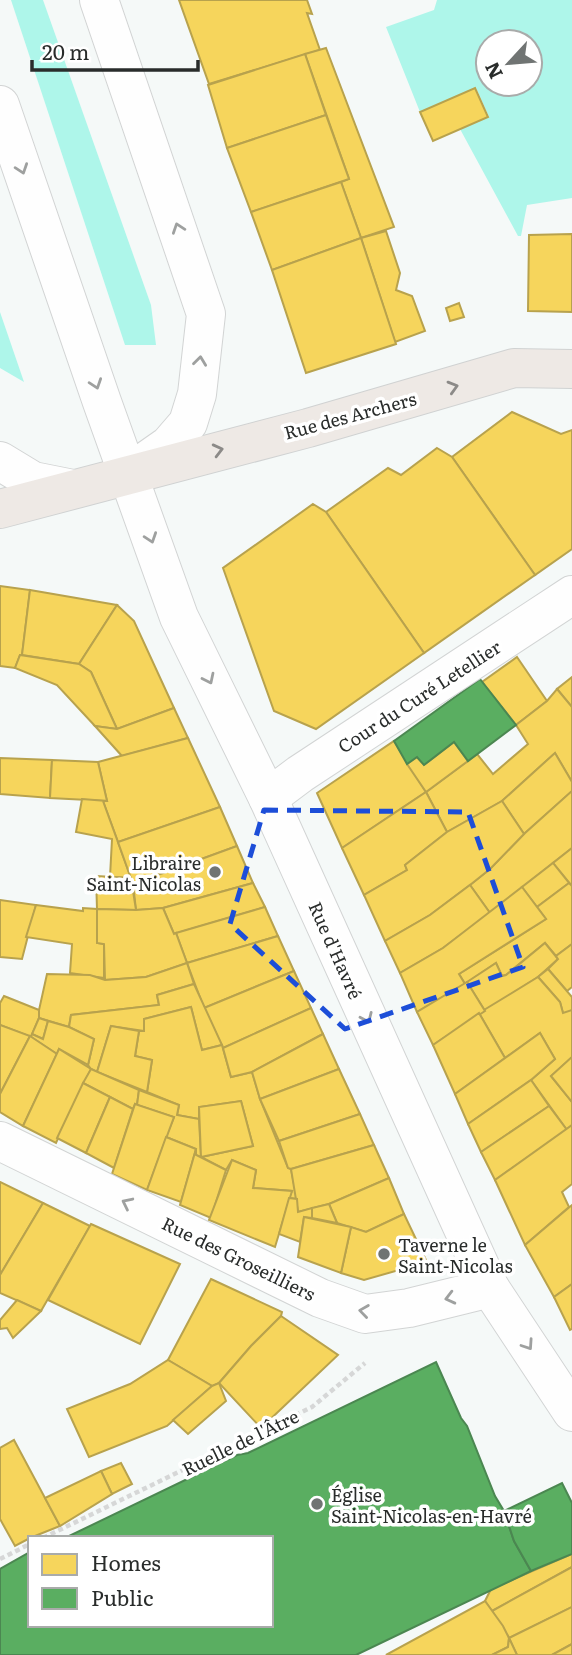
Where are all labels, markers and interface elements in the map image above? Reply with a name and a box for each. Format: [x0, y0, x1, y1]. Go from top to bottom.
scale bar [32, 28, 198, 72]
north arrow [474, 28, 544, 98]
text: 20 m [42, 35, 89, 66]
text: N [477, 58, 509, 84]
one-way arrow [14, 163, 28, 175]
one-way arrow [172, 222, 186, 234]
one-way arrow [193, 356, 208, 367]
one-way arrow [88, 378, 102, 390]
one-way arrow [447, 380, 459, 395]
street label: Rue des Archers [281, 384, 419, 446]
one-way arrow [212, 444, 224, 458]
one-way arrow [143, 531, 157, 543]
street label: Cour du Curé Letellier [332, 633, 506, 759]
one-way arrow [201, 672, 215, 684]
place label: Libraire Saint-Nicolas [86, 849, 201, 897]
marker: Libraire Saint-Nicolas [207, 864, 223, 880]
street label: Rue d'Havré [302, 897, 370, 1003]
one-way arrow [359, 1011, 373, 1023]
one-way arrow [122, 1198, 134, 1212]
street label: Rue des Groseilliers [158, 1209, 320, 1307]
place label: Taverne le Saint-Nicolas [398, 1231, 513, 1279]
marker: Taverne le Saint-Nicolas [376, 1246, 392, 1262]
one-way arrow [444, 1290, 456, 1304]
one-way arrow [358, 1304, 370, 1319]
one-way arrow [520, 1337, 532, 1350]
street label: Ruelle de l'Âtre [177, 1402, 303, 1482]
place label: Église Saint-Nicolas-en-Havré [331, 1481, 532, 1529]
marker: Église Saint-Nicolas-en-Havré [309, 1496, 325, 1512]
legend [28, 1536, 273, 1627]
text: Homes [91, 1546, 161, 1577]
text: Public [91, 1581, 153, 1612]

